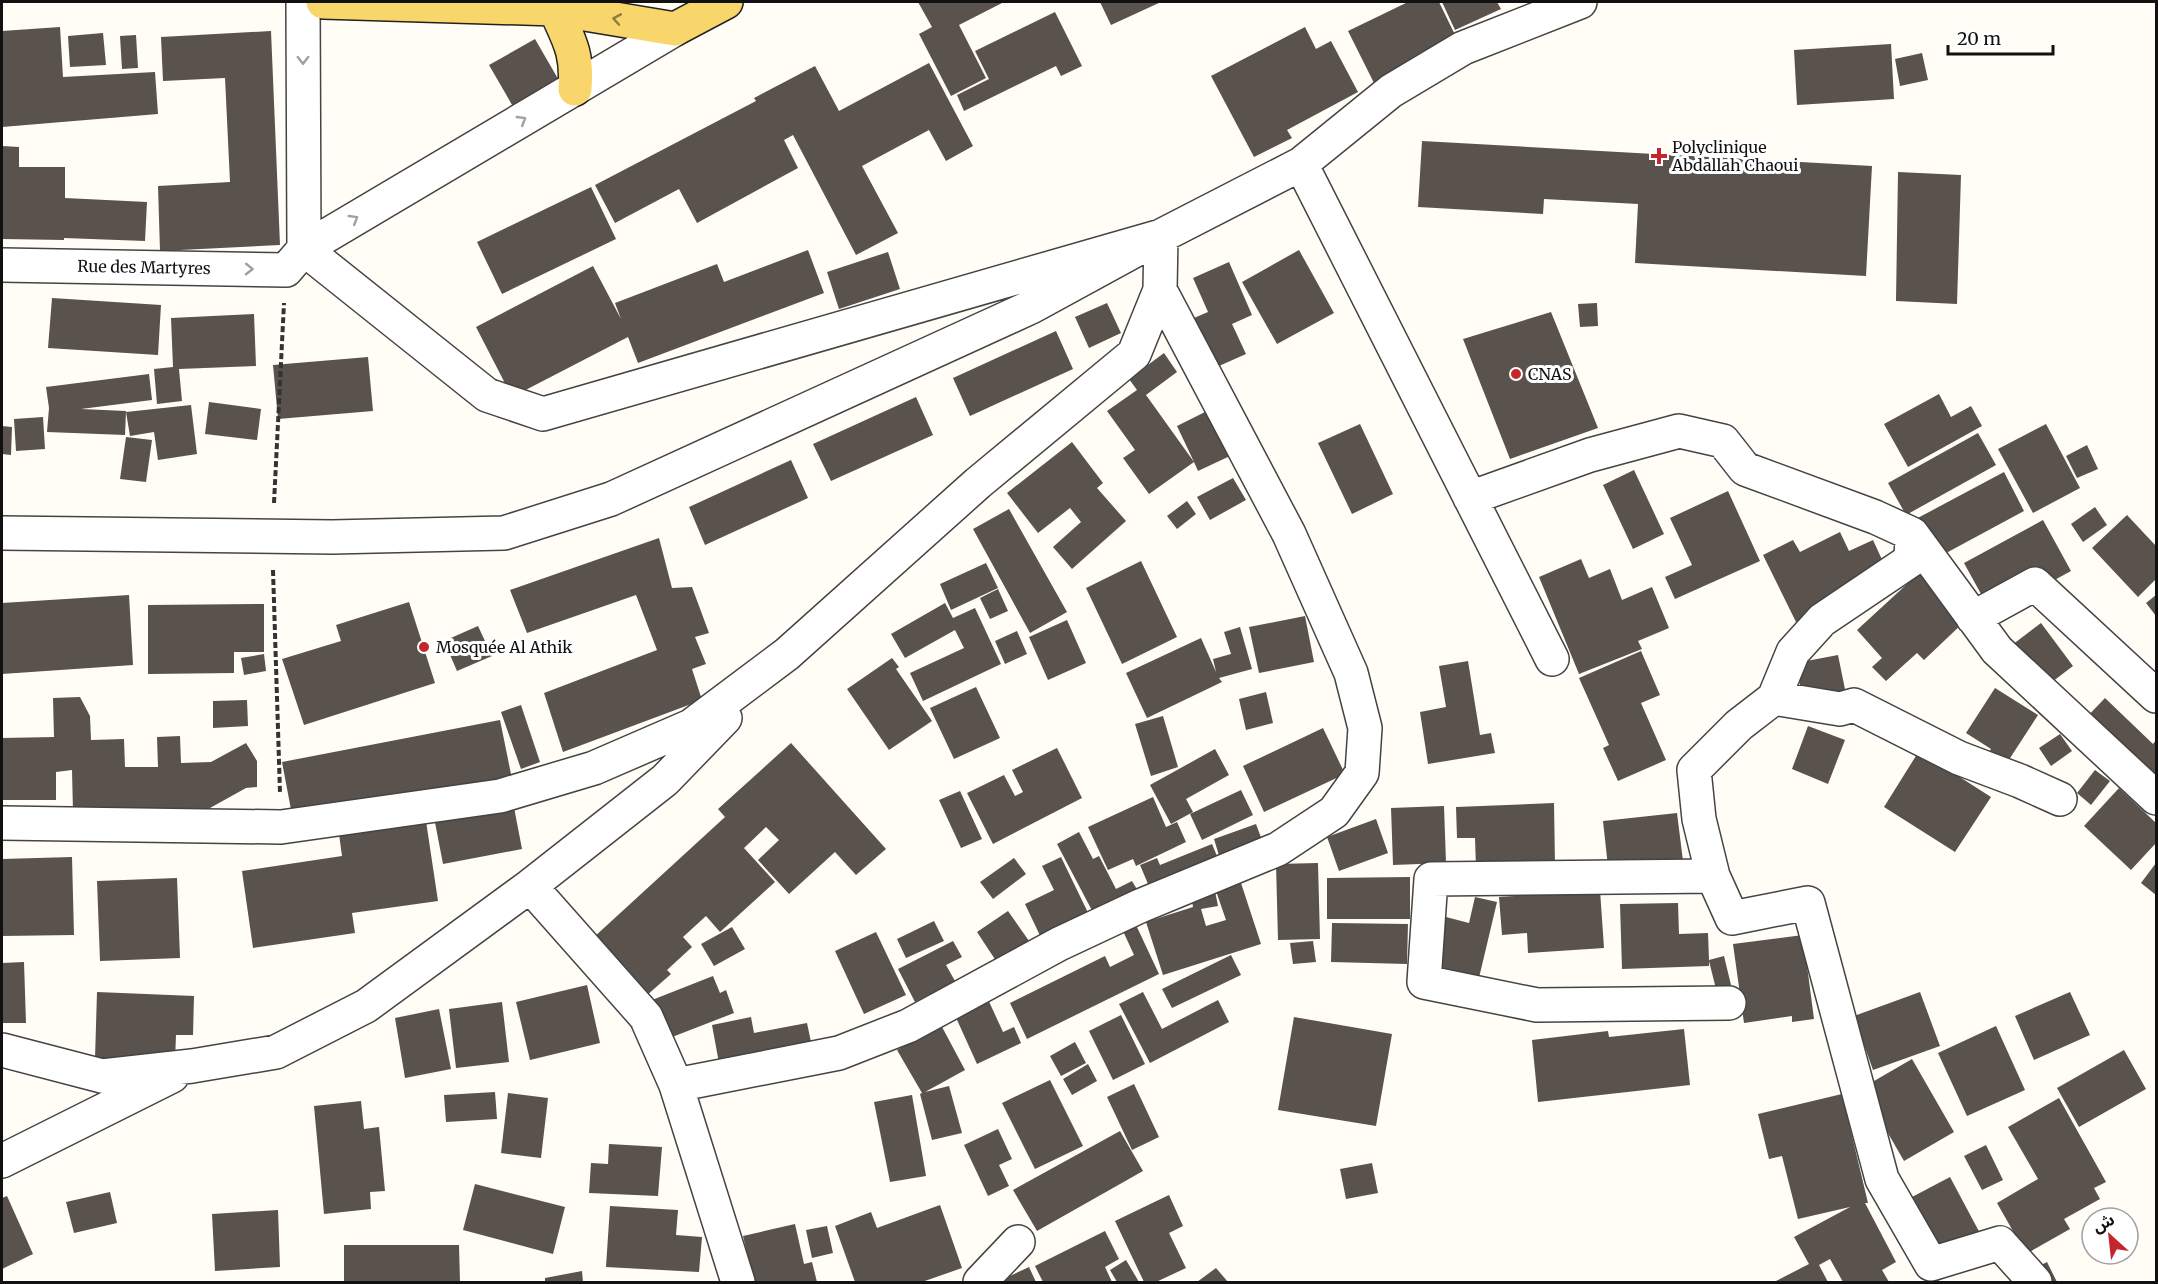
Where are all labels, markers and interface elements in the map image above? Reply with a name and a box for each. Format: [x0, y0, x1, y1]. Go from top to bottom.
one-way arrow [613, 13, 623, 26]
scale bar [1948, 18, 2053, 56]
text: 20 m [1957, 27, 2001, 50]
one-way arrow [297, 55, 309, 64]
one-way arrow [516, 115, 526, 127]
place label: Polyclinique Abdallah Chaoui [1671, 137, 1799, 175]
marker: Polyclinique Abdallah Chaoui [1650, 147, 1668, 165]
one-way arrow [348, 215, 358, 226]
street label: Rue des Martyres [77, 256, 211, 278]
one-way arrow [244, 263, 253, 276]
place label: CNAS [1528, 364, 1571, 384]
marker: CNAS [1509, 367, 1523, 381]
place label: Mosquée Al Athik [436, 637, 573, 657]
marker: Mosquée Al Athik [417, 640, 431, 654]
north arrow [2080, 1206, 2140, 1266]
text: ش [2089, 1209, 2118, 1237]

